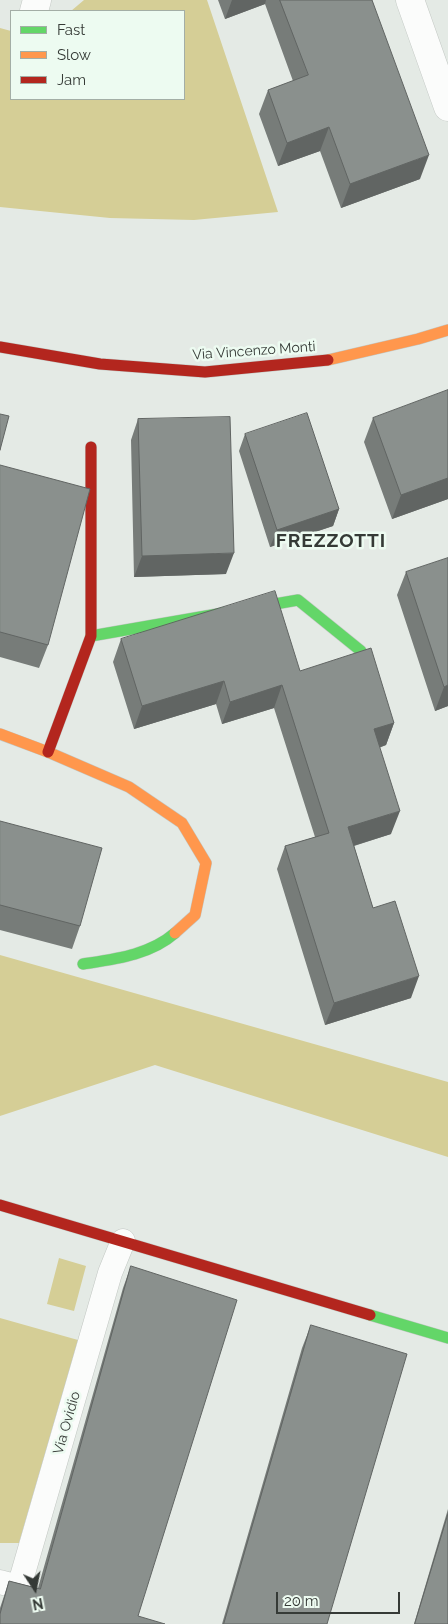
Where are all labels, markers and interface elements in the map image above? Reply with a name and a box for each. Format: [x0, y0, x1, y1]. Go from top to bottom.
legend [10, 10, 185, 100]
text: Fast [57, 21, 85, 39]
text: Slow [57, 46, 91, 64]
text: Jam [57, 71, 86, 89]
street label: Via Vincenzo Monti [192, 338, 316, 364]
district label: FREZZOTTI [275, 530, 387, 552]
street label: Via Ovidio [50, 1390, 84, 1456]
north arrow [10, 1564, 60, 1614]
scale bar [278, 1582, 402, 1614]
text: 20 m [284, 1592, 319, 1610]
text: N [31, 1595, 45, 1613]

